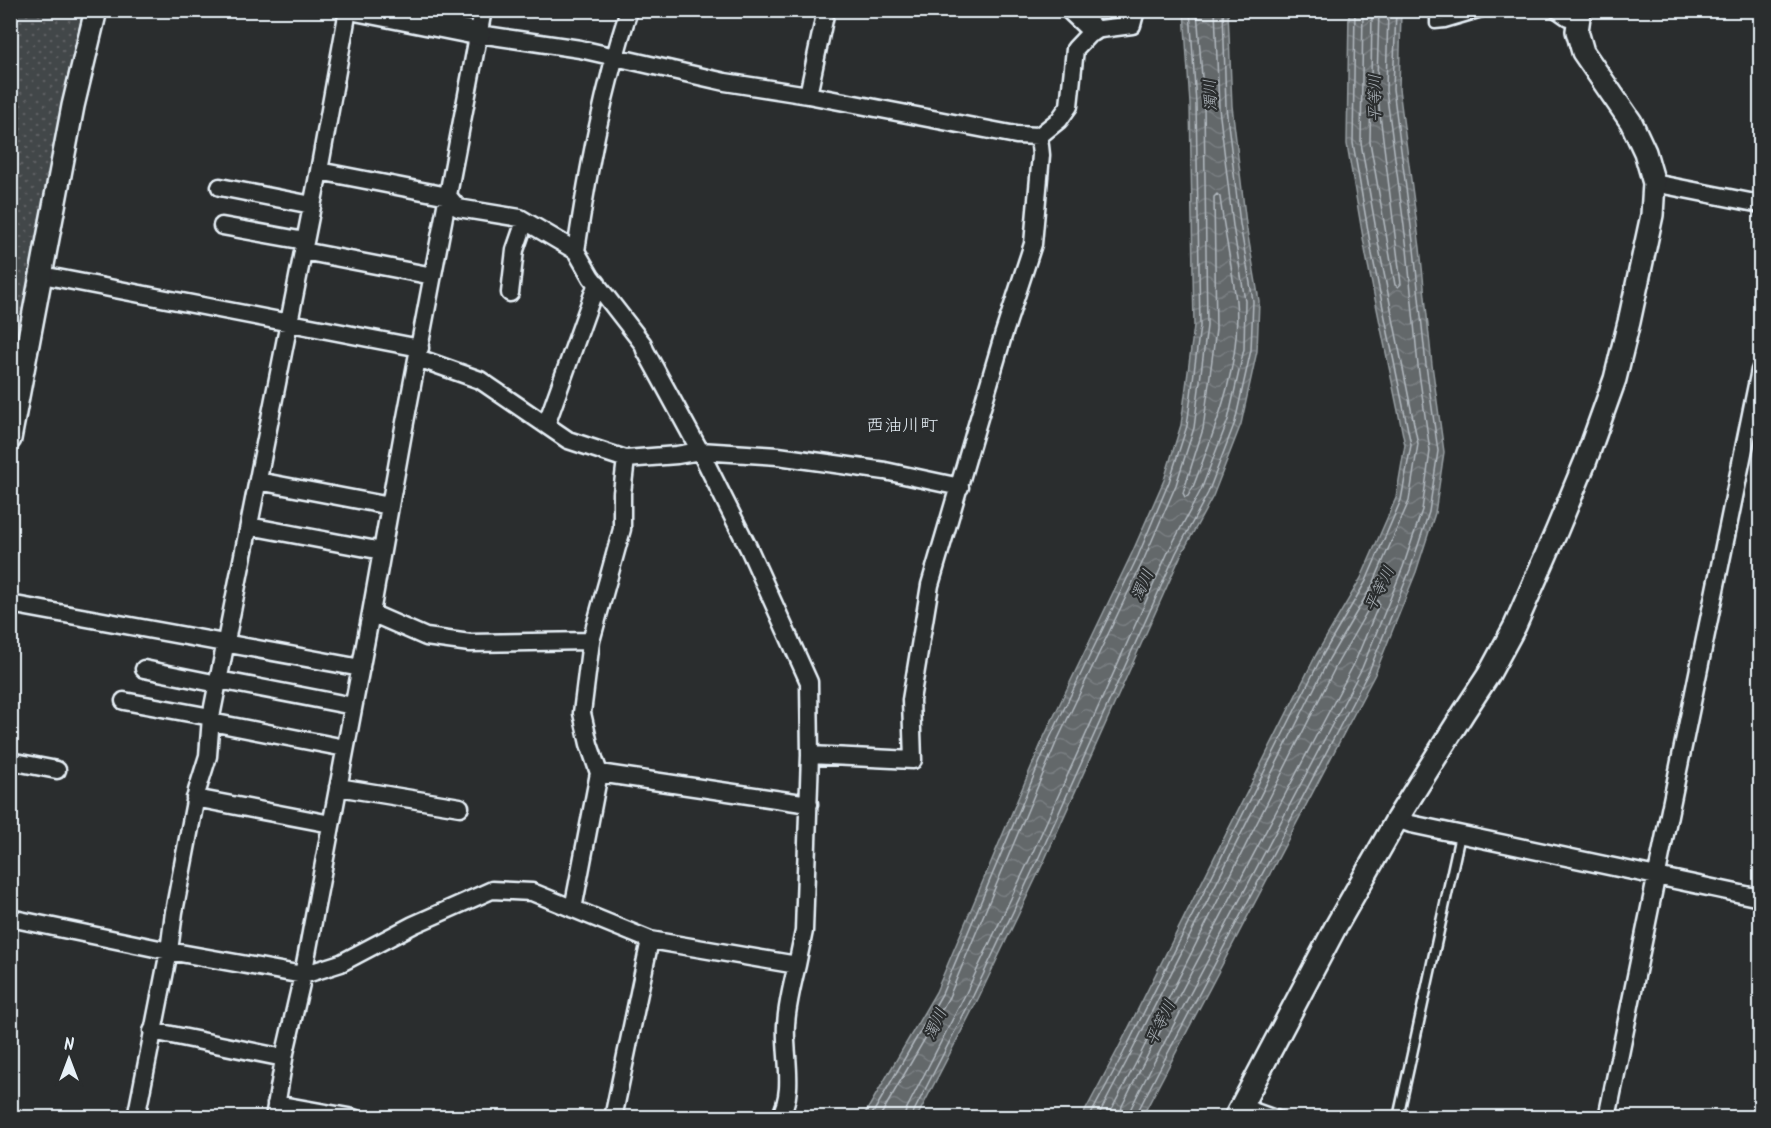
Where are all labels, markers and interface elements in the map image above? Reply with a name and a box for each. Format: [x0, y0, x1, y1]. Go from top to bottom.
water label: 平等川 [1363, 74, 1388, 122]
water label: 濁川 [1198, 78, 1224, 112]
district label: 西油川町 [866, 412, 938, 441]
water label: 平等川 [1358, 562, 1402, 616]
water label: 濁川 [1125, 565, 1161, 605]
water label: 平等川 [1139, 996, 1183, 1050]
water label: 濁川 [918, 1004, 954, 1044]
north arrow [39, 1029, 99, 1089]
text: N [64, 1033, 74, 1058]

